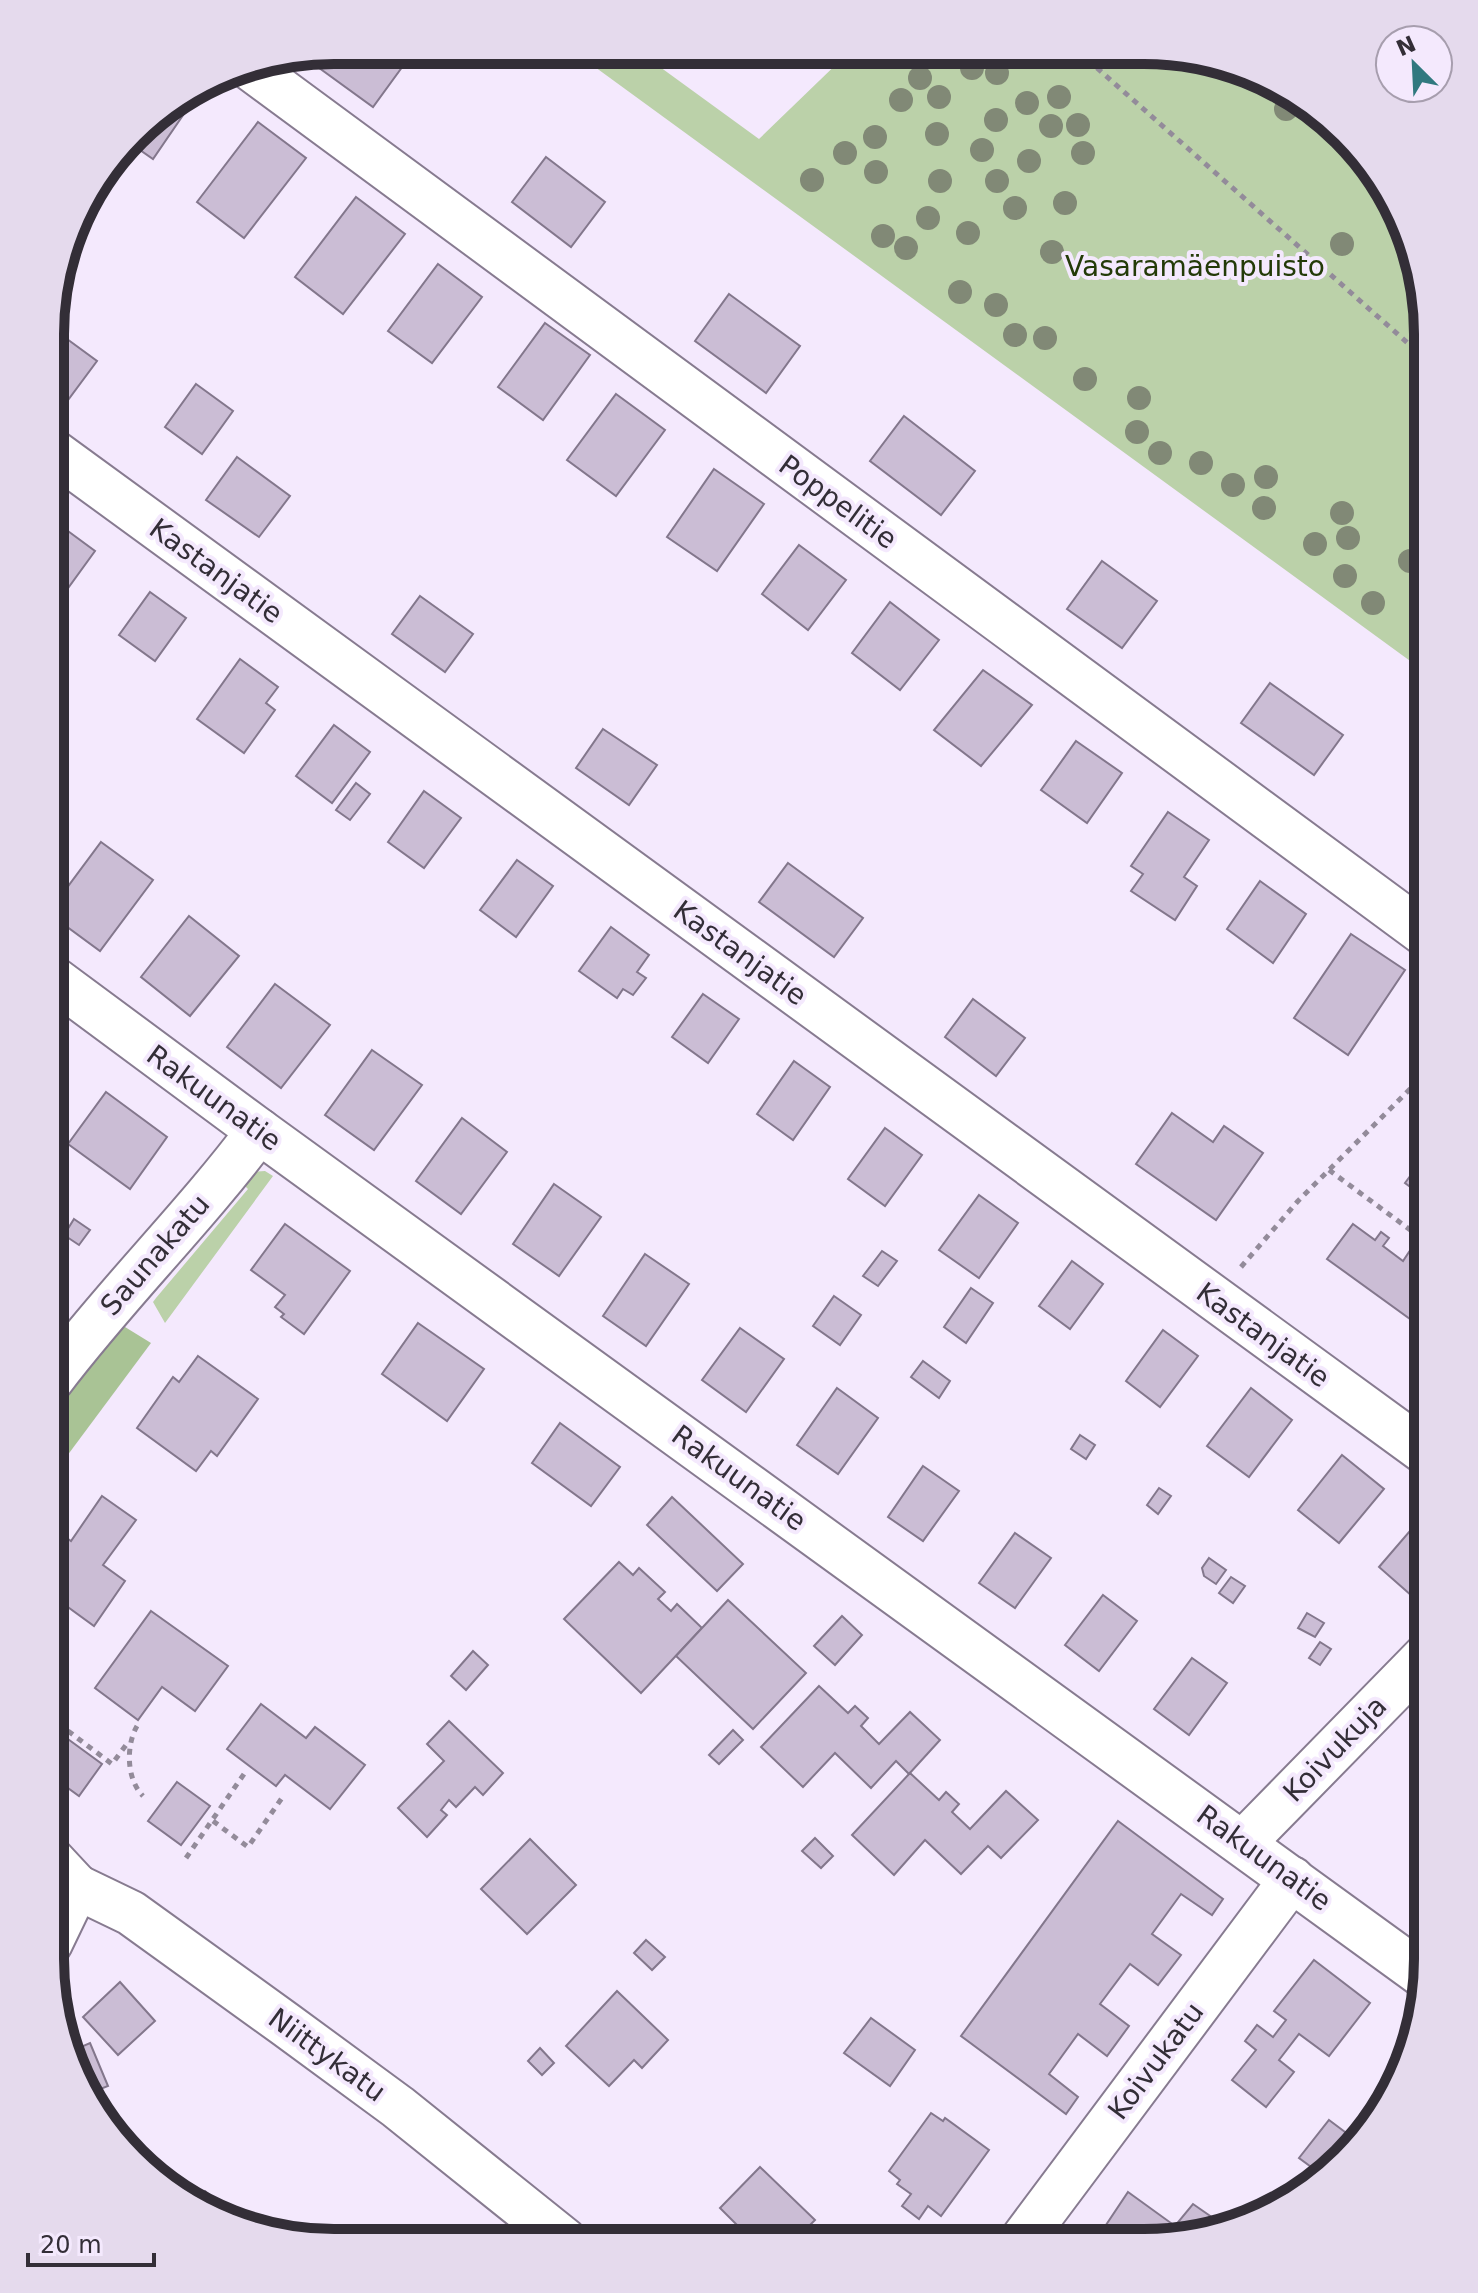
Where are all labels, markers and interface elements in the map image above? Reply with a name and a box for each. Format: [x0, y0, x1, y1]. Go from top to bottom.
north arrow [1374, 24, 1454, 104]
text: N [1393, 31, 1420, 61]
park label: Vasaramäenpuisto [1065, 250, 1325, 283]
street label: Poppelitie [773, 448, 903, 556]
street label: Kastanjatie [143, 512, 289, 630]
street label: Kastanjatie [667, 894, 813, 1012]
street label: Rakuunatie [140, 1038, 288, 1158]
street label: Saunakatu [94, 1188, 216, 1322]
street label: Kastanjatie [1190, 1276, 1336, 1394]
street label: Rakuunatie [665, 1418, 813, 1538]
street label: Koivukuja [1277, 1689, 1393, 1809]
street label: Rakuunatie [1190, 1798, 1338, 1918]
street label: Koivukatu [1101, 1996, 1211, 2126]
street label: Niittykatu [262, 2001, 392, 2109]
scale bar [28, 2217, 154, 2267]
text: 20 m [40, 2231, 102, 2259]

